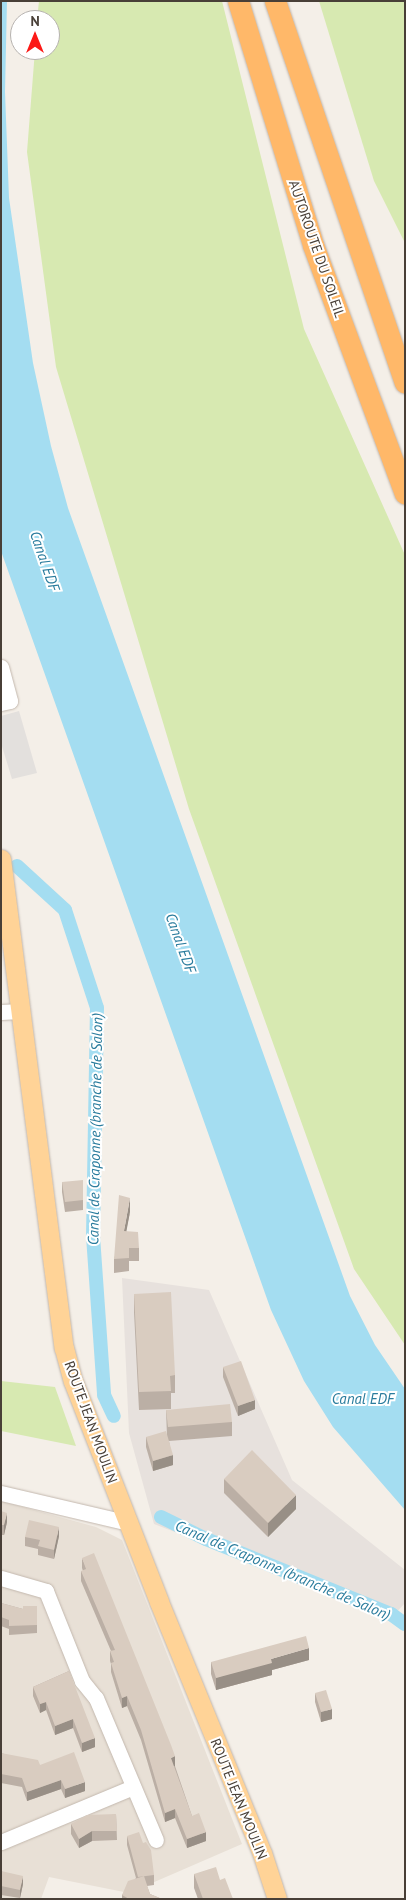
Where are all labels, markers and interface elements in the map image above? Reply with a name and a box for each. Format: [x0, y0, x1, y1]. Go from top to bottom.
north arrow [10, 10, 60, 60]
text: N [30, 12, 40, 30]
street label: AUTOROUTE DU SOLEIL [286, 178, 348, 320]
water label: Canal EDF [26, 529, 64, 593]
water label: Canal EDF [162, 911, 200, 975]
water label: Canal de Craponne (branche de Salon) [84, 1013, 106, 1245]
street label: ROUTE JEAN MOULIN [61, 1359, 121, 1485]
water label: Canal EDF [332, 1390, 394, 1408]
water label: Canal de Craponne (branche de Salon) [173, 1516, 393, 1624]
street label: ROUTE JEAN MOULIN [207, 1736, 271, 1862]

